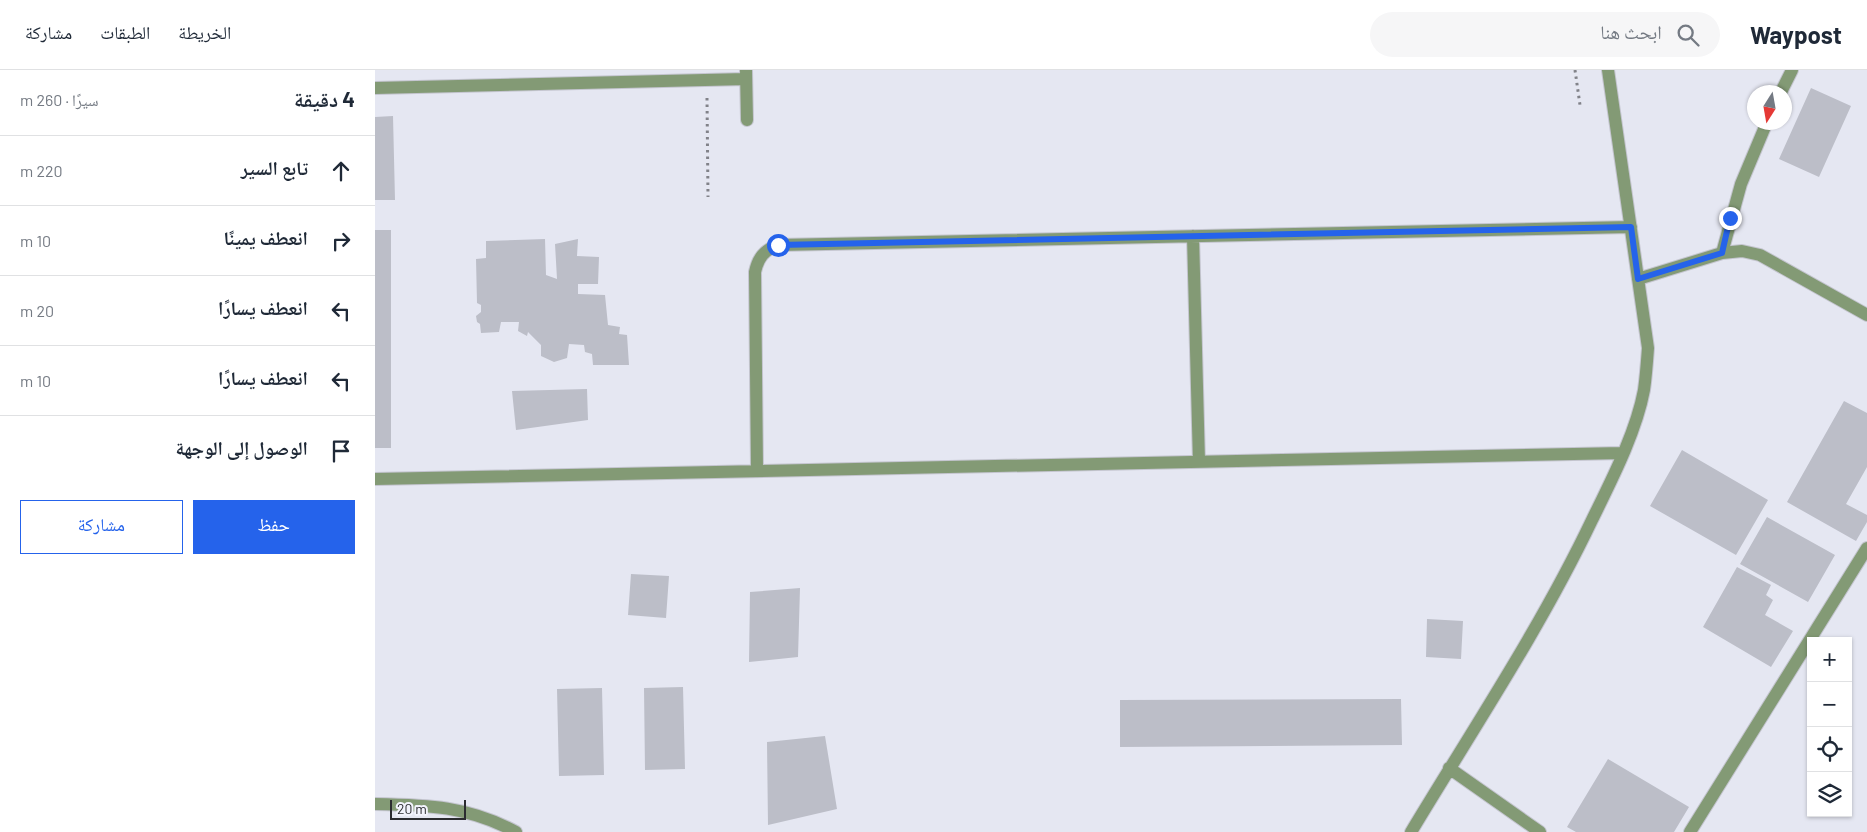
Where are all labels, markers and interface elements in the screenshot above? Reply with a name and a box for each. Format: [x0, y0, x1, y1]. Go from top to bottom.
search box [1370, 12, 1720, 57]
text: ابحث هنا [1600, 20, 1662, 43]
text: Waypost [1750, 20, 1842, 49]
text: مشاركة [25, 21, 72, 43]
text: الطبقات [100, 21, 150, 43]
text: الخريطة [178, 21, 231, 43]
icon: search [1674, 21, 1702, 49]
north arrow [1747, 85, 1792, 130]
text: 4 دقيقة [294, 86, 355, 111]
text: سيرًا · 260 m [20, 90, 99, 109]
text: تابع السير [241, 156, 308, 179]
icon: ahead [327, 157, 355, 185]
text: 220 m [20, 161, 63, 180]
route end [1719, 207, 1742, 230]
text: انعطف يمينًا [224, 226, 308, 249]
icon: right [327, 227, 355, 255]
text: 10 m [20, 231, 51, 250]
route start [767, 234, 790, 257]
text: انعطف يسارًا [218, 296, 308, 319]
icon: left [327, 297, 355, 325]
text: 20 m [20, 301, 54, 320]
text: انعطف يسارًا [218, 366, 308, 389]
icon: left [327, 367, 355, 395]
text: 10 m [20, 371, 51, 390]
text: الوصول إلى الوجهة [175, 436, 308, 459]
icon: arrive [327, 437, 355, 465]
button: مشاركة [20, 500, 183, 554]
button: حفظ [193, 500, 355, 554]
map controls [1807, 637, 1852, 817]
button: + [1807, 637, 1852, 682]
button: − [1807, 682, 1852, 727]
button: locate [1807, 727, 1852, 772]
button: layers [1807, 772, 1852, 817]
scale bar [390, 797, 466, 820]
text: 20 m [397, 800, 427, 817]

